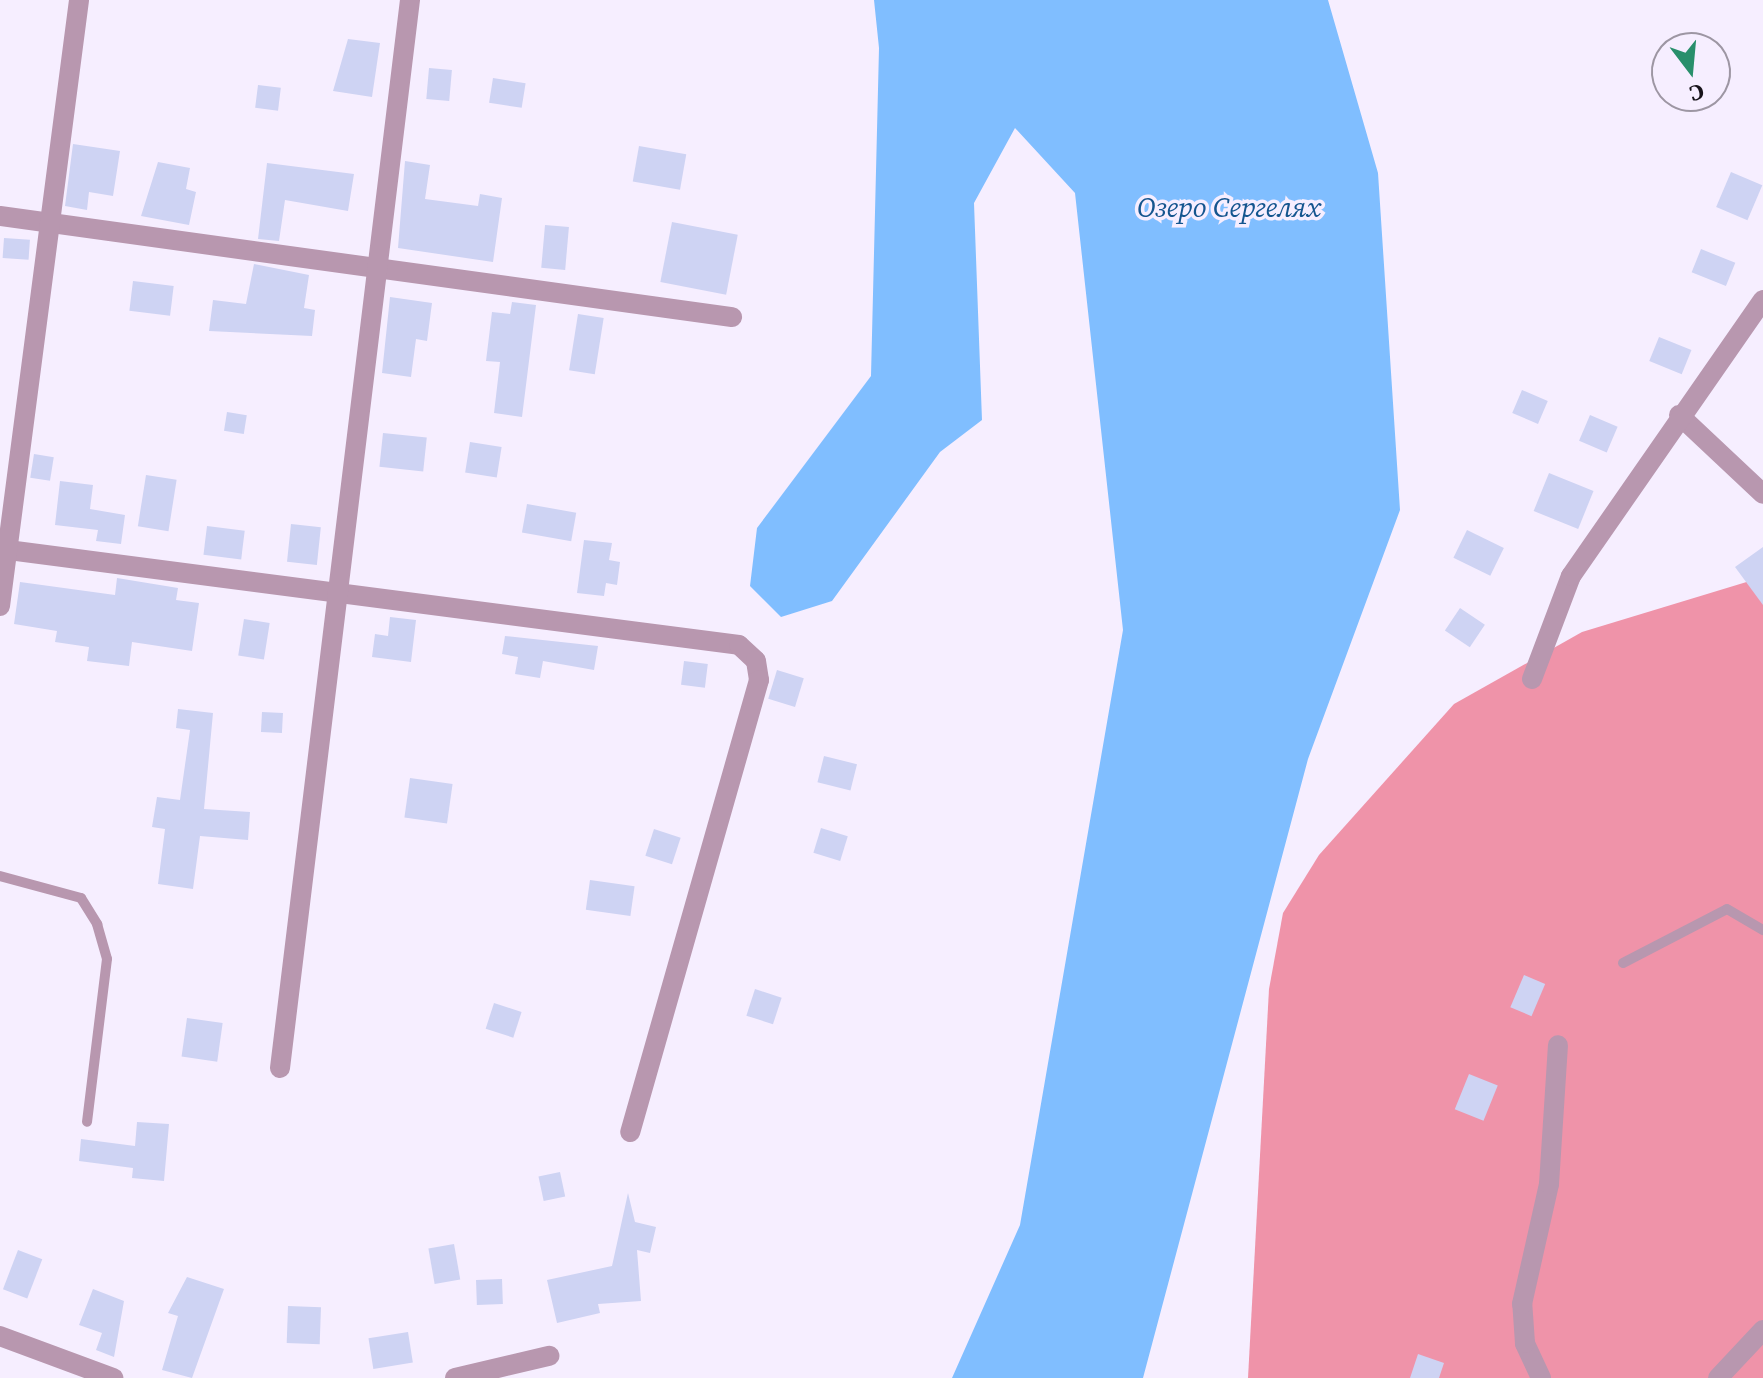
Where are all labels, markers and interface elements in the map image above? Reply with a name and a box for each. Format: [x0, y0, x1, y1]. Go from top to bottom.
north arrow [1651, 32, 1731, 112]
text: С [1686, 77, 1708, 109]
water label: Озеро Сергелях [1137, 190, 1321, 224]

